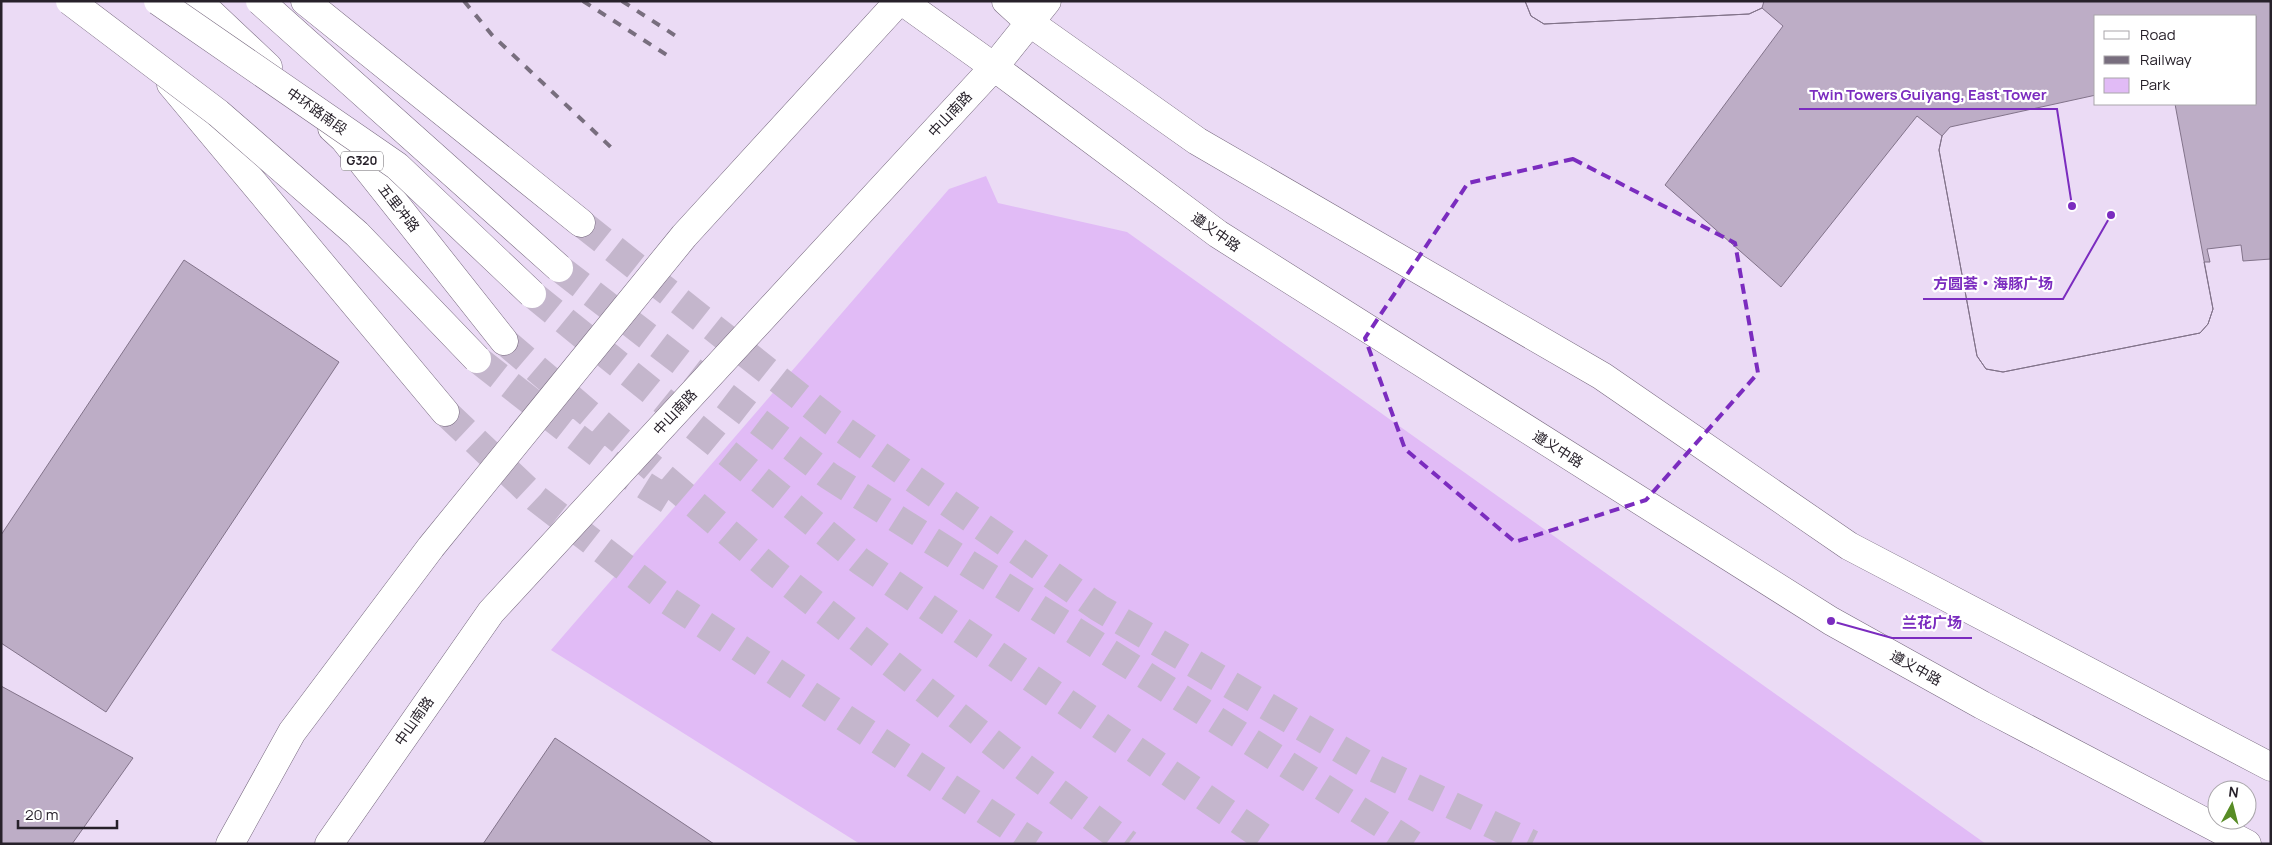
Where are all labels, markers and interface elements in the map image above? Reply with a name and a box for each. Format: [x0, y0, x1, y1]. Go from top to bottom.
legend [2094, 15, 2257, 105]
text: Road [2140, 24, 2176, 45]
text: Railway [2140, 49, 2192, 70]
text: Park [2140, 74, 2170, 95]
callout: Twin Towers Guiyang, East Tower [1799, 79, 2057, 109]
street label: 中环路南段 [283, 83, 351, 138]
text: Twin Towers Guiyang, East Tower [1809, 84, 2047, 105]
street label: 中山南路 [924, 87, 976, 141]
road number: G320 [341, 152, 383, 170]
street label: 五里冲路 [375, 180, 424, 236]
street label: 遵义中路 [1188, 208, 1245, 255]
callout: 方圆荟・海豚广场 [1923, 269, 2063, 299]
text: 方圆荟・海豚广场 [1933, 273, 2053, 294]
street label: 中山南路 [649, 385, 701, 439]
street label: 遵义中路 [1529, 426, 1587, 471]
callout: 兰花广场 [1892, 608, 1972, 638]
text: 兰花广场 [1902, 612, 1962, 633]
street label: 遵义中路 [1887, 646, 1945, 689]
street label: 中山南路 [390, 692, 437, 749]
north arrow [2207, 780, 2257, 830]
text: N [2227, 782, 2240, 802]
scale bar [18, 798, 116, 830]
text: 20 m [25, 804, 58, 825]

